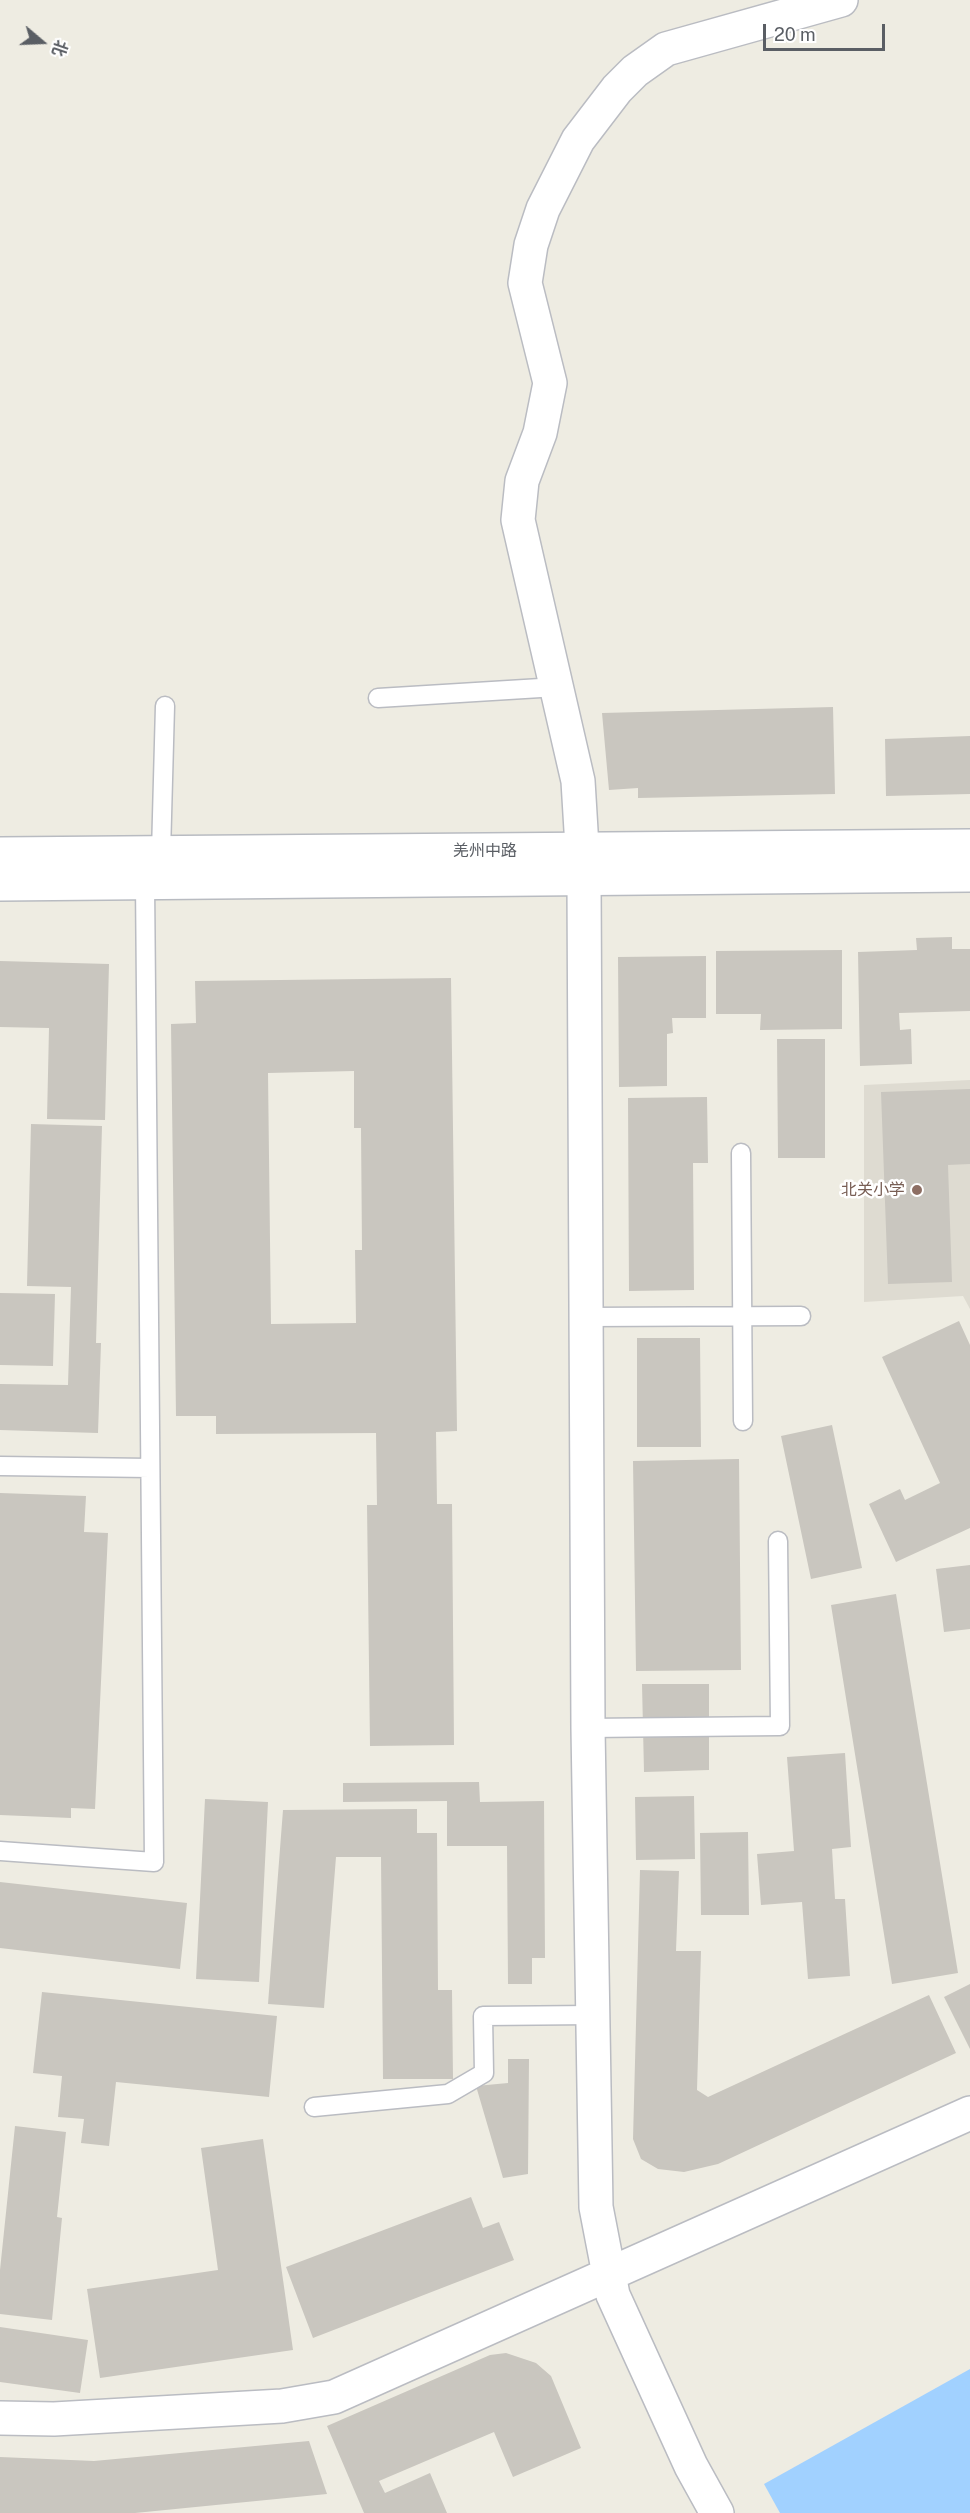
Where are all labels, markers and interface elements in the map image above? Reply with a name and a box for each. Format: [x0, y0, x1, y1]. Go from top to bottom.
north arrow [12, 12, 72, 72]
scale bar [766, 12, 888, 50]
text: 20 m [774, 24, 816, 45]
text: 北 [48, 37, 71, 59]
street label: 羌州中路 [453, 841, 517, 861]
place label: 北关小学 [841, 1180, 905, 1200]
marker: 北关小学 [910, 1183, 924, 1197]

